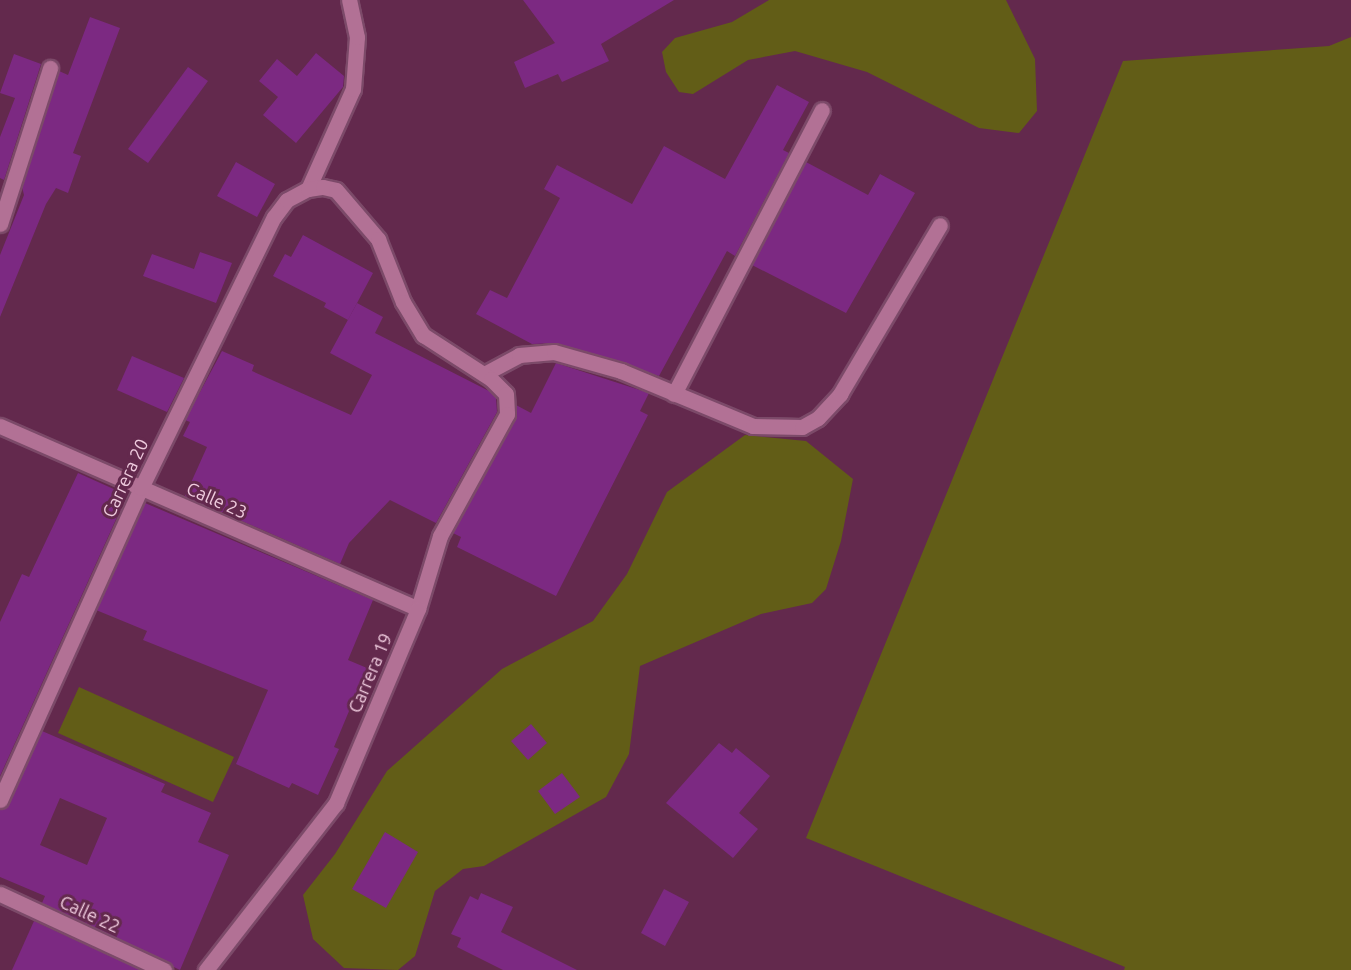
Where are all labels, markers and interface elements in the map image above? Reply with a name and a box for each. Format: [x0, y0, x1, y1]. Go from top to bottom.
street label: Carrera 20 [97, 435, 153, 521]
street label: Calle 23 [183, 477, 251, 523]
street label: Carrera 19 [344, 630, 396, 716]
street label: Calle 22 [56, 891, 124, 937]

